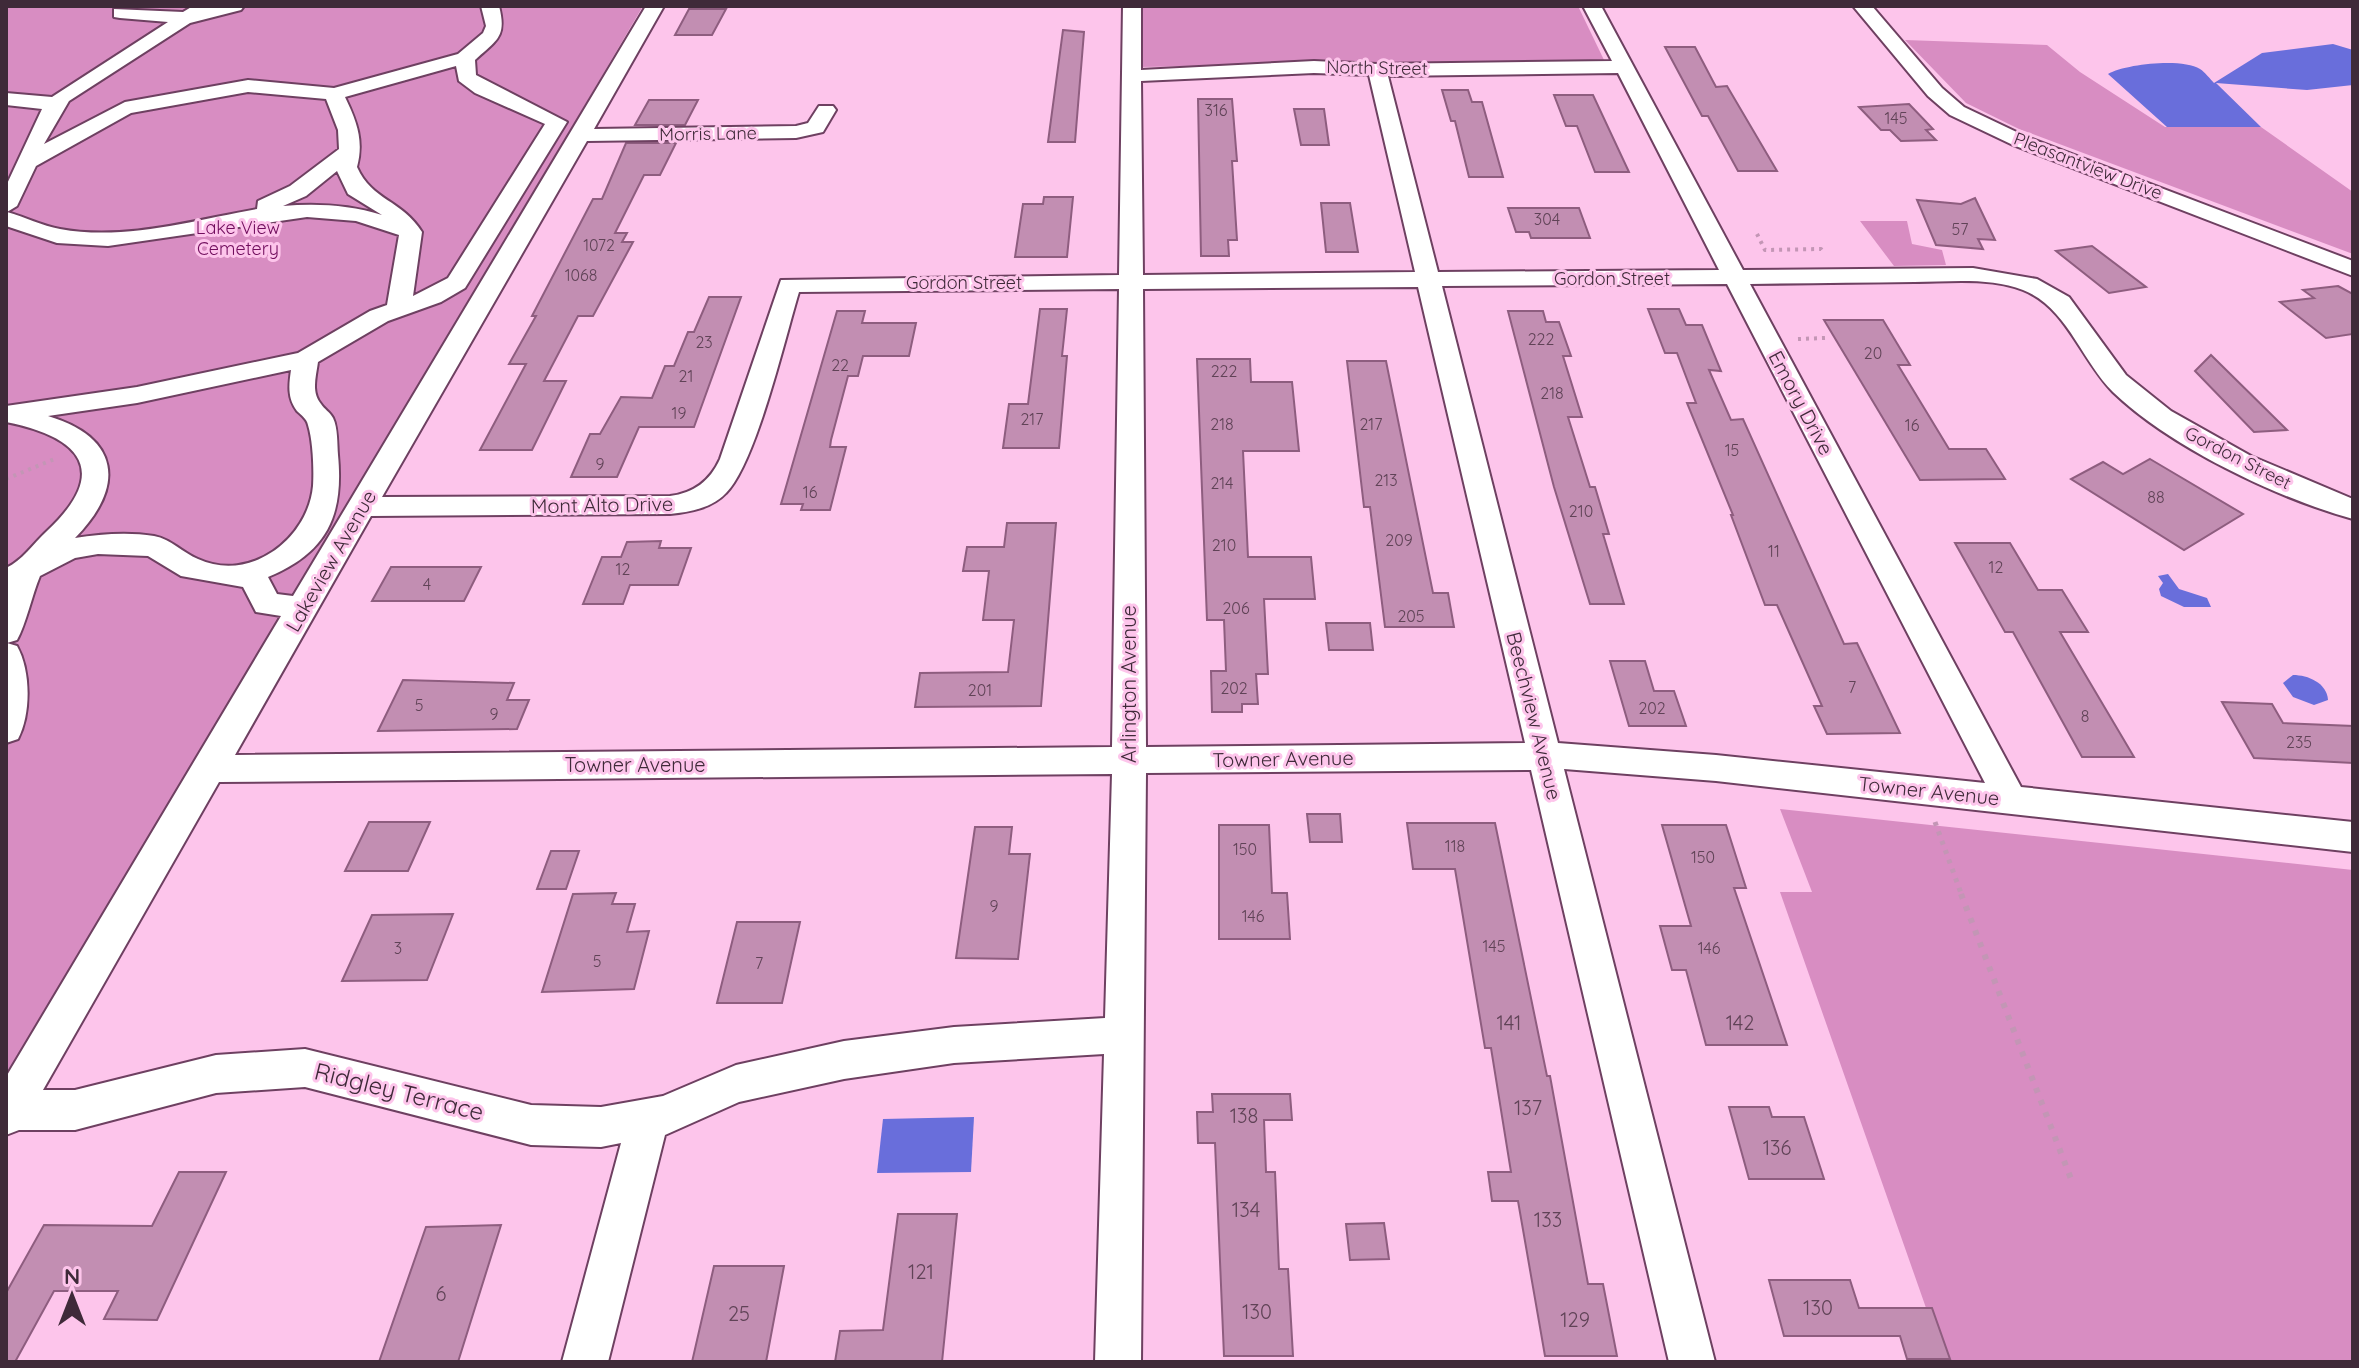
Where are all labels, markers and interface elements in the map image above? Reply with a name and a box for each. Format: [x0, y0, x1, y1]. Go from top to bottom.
street label: North Street [1326, 55, 1428, 80]
house number: 316 [1205, 100, 1228, 120]
house number: 145 [1885, 108, 1907, 128]
street label: Morris Lane [659, 121, 757, 146]
street label: Pleasantview Drive [2011, 127, 2166, 204]
house number: 304 [1534, 209, 1560, 229]
park label: Lake View Cemetery [196, 216, 280, 260]
house number: 57 [1952, 219, 1968, 239]
house number: 1072 [583, 235, 615, 255]
house number: 1068 [565, 265, 597, 285]
street label: Gordon Street [1554, 267, 1670, 290]
street label: Gordon Street [906, 271, 1022, 294]
house number: 222 [1528, 329, 1554, 349]
house number: 23 [695, 332, 713, 352]
house number: 20 [1864, 343, 1882, 363]
street label: Emory Drive [1764, 346, 1839, 459]
house number: 22 [831, 355, 849, 375]
house number: 222 [1211, 361, 1237, 381]
house number: 21 [679, 366, 693, 386]
house number: 218 [1540, 383, 1564, 403]
house number: 19 [672, 403, 686, 423]
house number: 217 [1021, 409, 1044, 429]
house number: 218 [1210, 414, 1234, 434]
house number: 217 [1360, 414, 1383, 434]
house number: 16 [1905, 415, 1920, 435]
street label: Gordon Street [2181, 421, 2295, 494]
house number: 15 [1725, 440, 1739, 460]
house number: 9 [596, 454, 605, 474]
house number: 213 [1374, 470, 1398, 490]
house number: 214 [1211, 473, 1233, 493]
house number: 16 [803, 482, 818, 502]
street label: Lakeview Avenue [280, 486, 381, 636]
house number: 88 [2147, 487, 2165, 507]
street label: Mont Alto Drive [531, 491, 673, 518]
house number: 210 [1569, 501, 1593, 521]
house number: 209 [1385, 530, 1413, 550]
house number: 210 [1212, 535, 1236, 555]
house number: 11 [1768, 541, 1780, 561]
house number: 12 [1989, 557, 2004, 577]
house number: 12 [616, 559, 631, 579]
house number: 4 [423, 574, 431, 594]
house number: 206 [1223, 598, 1250, 618]
street label: Arlington Avenue [1116, 605, 1141, 763]
house number: 205 [1397, 606, 1425, 626]
street label: Beechview Avenue [1502, 629, 1567, 802]
house number: 7 [1848, 677, 1856, 697]
house number: 202 [1220, 678, 1248, 698]
house number: 201 [968, 680, 992, 700]
house number: 5 [415, 695, 423, 715]
house number: 202 [1638, 698, 1666, 718]
house number: 9 [490, 704, 499, 724]
house number: 8 [2081, 706, 2089, 726]
house number: 235 [2286, 732, 2312, 752]
street label: Towner Avenue [1212, 745, 1354, 772]
street label: Towner Avenue [564, 752, 706, 777]
street label: Towner Avenue [1858, 771, 2001, 810]
house number: 118 [1445, 836, 1465, 856]
house number: 150 [1233, 839, 1257, 859]
house number: 150 [1691, 847, 1715, 867]
house number: 9 [990, 896, 999, 916]
house number: 146 [1242, 906, 1265, 926]
house number: 145 [1483, 936, 1505, 956]
house number: 3 [394, 938, 402, 958]
house number: 146 [1698, 938, 1721, 958]
house number: 5 [593, 951, 601, 971]
house number: 7 [755, 953, 763, 973]
house number: 141 [1497, 1010, 1521, 1035]
house number: 142 [1726, 1010, 1754, 1035]
street label: Ridgley Terrace [311, 1055, 487, 1127]
house number: 137 [1514, 1095, 1542, 1120]
house number: 138 [1230, 1103, 1258, 1128]
house number: 136 [1763, 1135, 1792, 1160]
house number: 134 [1232, 1197, 1260, 1222]
house number: 133 [1534, 1207, 1562, 1232]
north arrow [32, 1256, 112, 1336]
house number: 121 [908, 1259, 934, 1284]
text: N [64, 1262, 80, 1290]
house number: 6 [436, 1281, 447, 1306]
house number: 130 [1803, 1295, 1833, 1320]
house number: 130 [1242, 1299, 1272, 1324]
house number: 25 [728, 1301, 750, 1326]
house number: 129 [1560, 1307, 1590, 1332]

